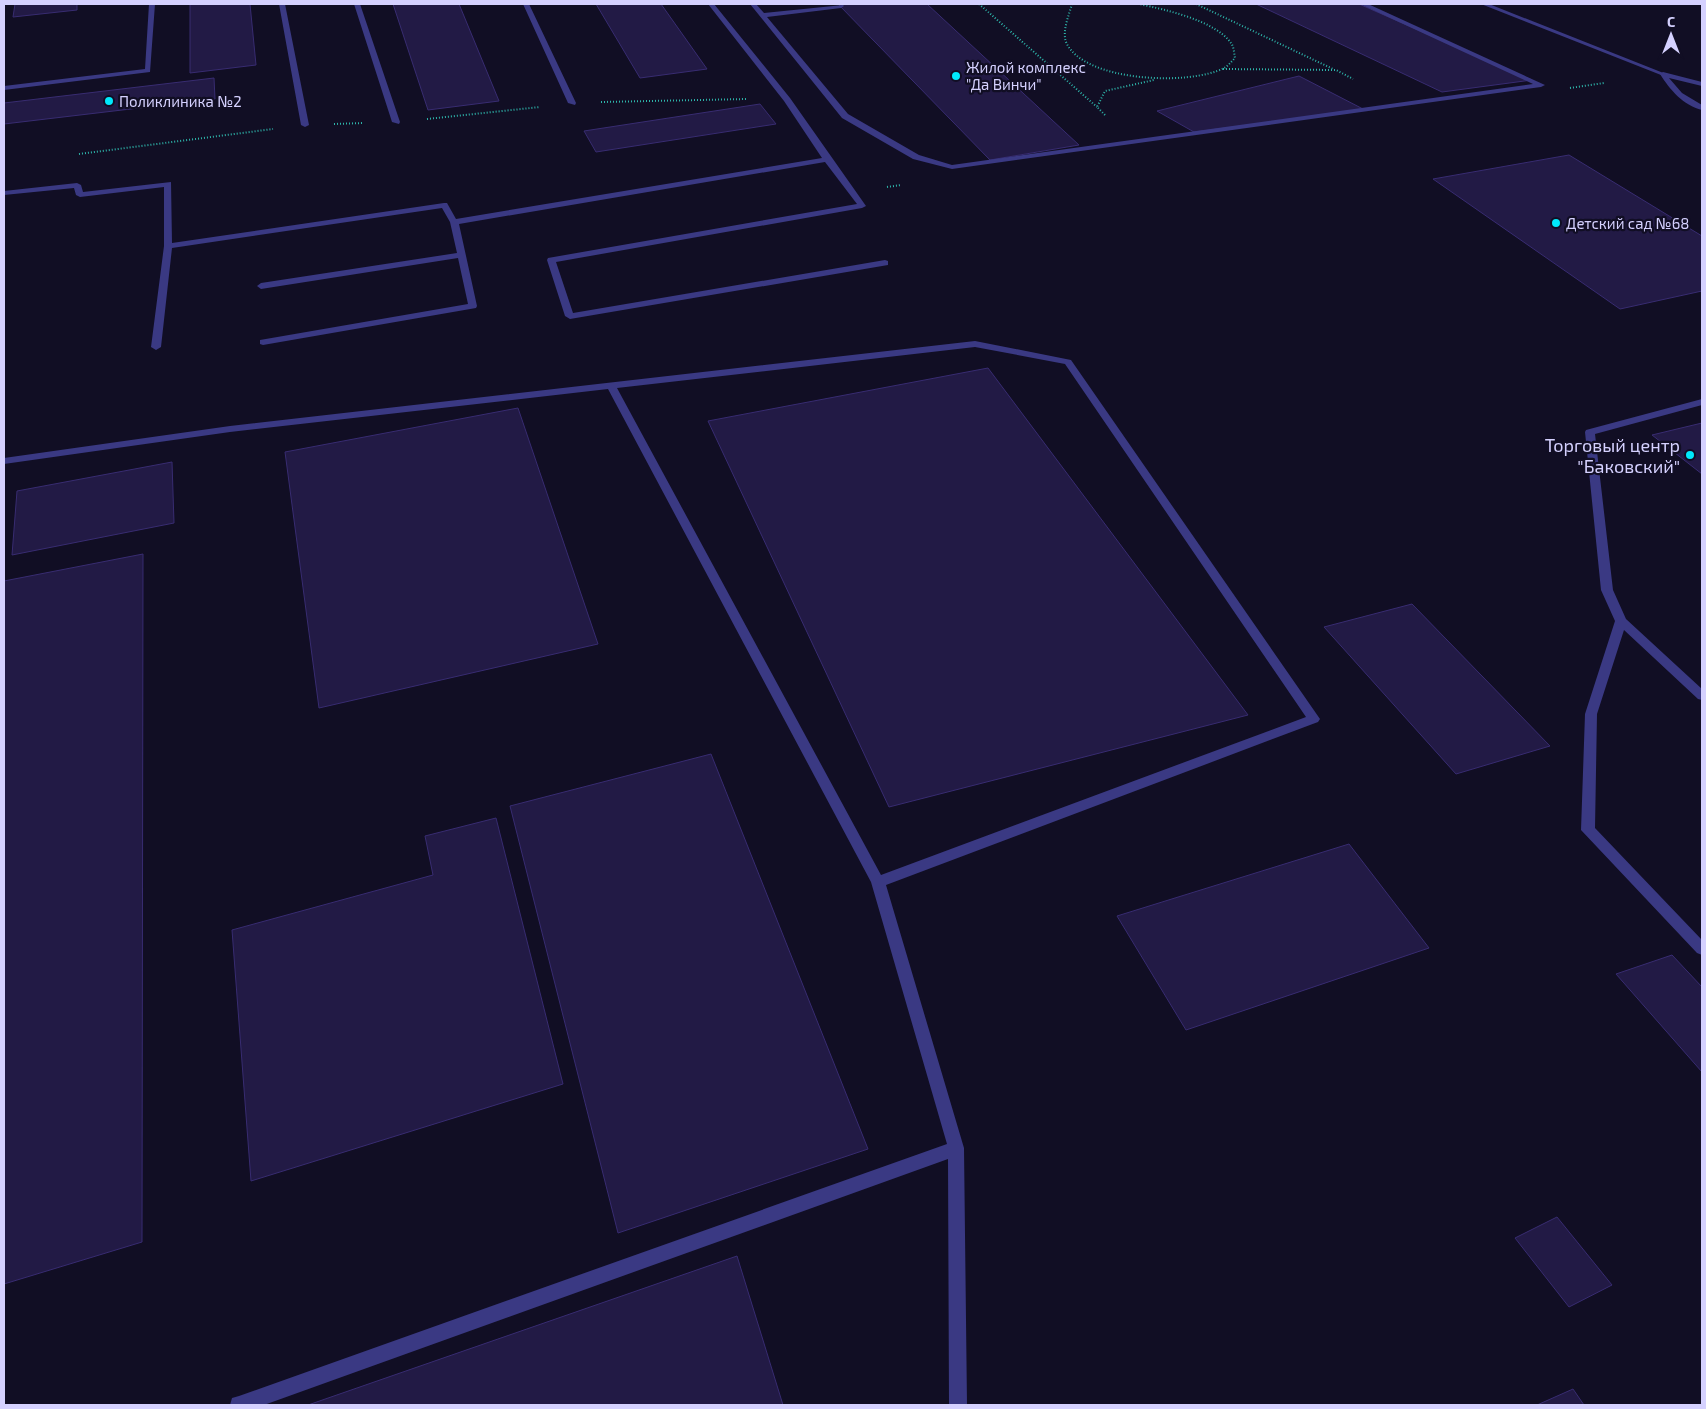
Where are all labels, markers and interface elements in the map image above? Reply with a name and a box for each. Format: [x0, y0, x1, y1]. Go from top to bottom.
north arrow [1646, 10, 1696, 60]
text: С [1667, 13, 1675, 30]
place label: Жилой комплекс "Да Винчи" [966, 58, 1086, 93]
marker: Жилой комплекс "Да Винчи" [950, 70, 962, 82]
place label: Поликлиника №2 [119, 92, 242, 110]
marker: Поликлиника №2 [103, 95, 115, 107]
place label: Детский сад №68 [1566, 214, 1689, 232]
marker: Детский сад №68 [1550, 217, 1562, 229]
place label: Торговый центр "Баковский" [1545, 434, 1680, 477]
marker: Торговый центр "Баковский" [1684, 449, 1696, 461]

